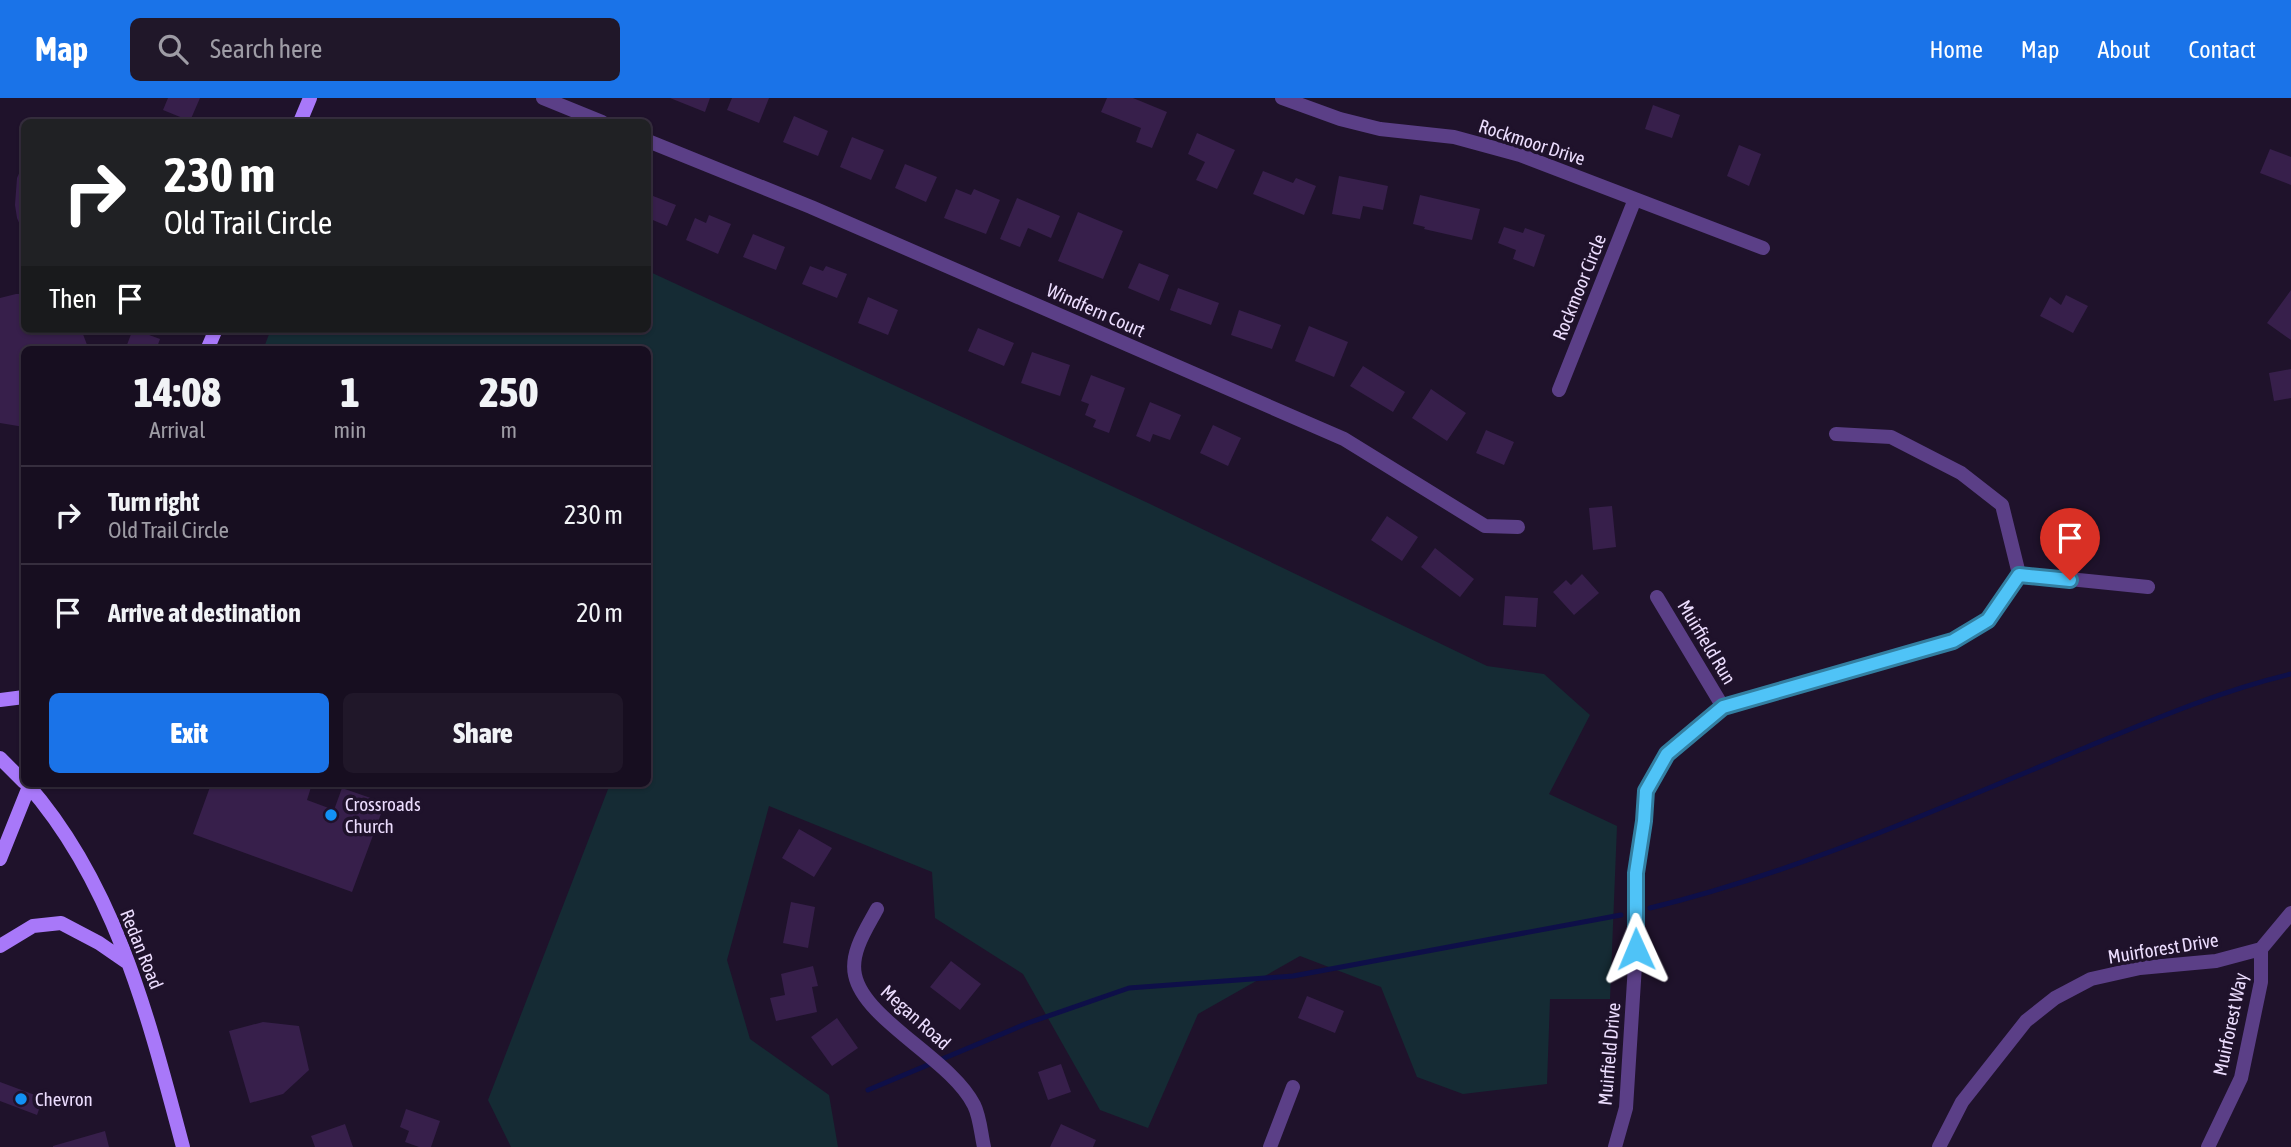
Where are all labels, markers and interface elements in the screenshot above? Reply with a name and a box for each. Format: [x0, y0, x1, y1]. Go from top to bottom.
search box [130, 18, 620, 81]
text: Map [35, 30, 88, 68]
icon: search [154, 30, 192, 68]
text: Search here [210, 34, 322, 64]
text: Home [1929, 36, 1983, 63]
text: Map [2021, 36, 2059, 63]
text: About [2097, 36, 2150, 63]
text: Contact [2188, 36, 2256, 63]
street label: Rockmoor Drive [1476, 114, 1588, 170]
text: 230 m [164, 146, 275, 202]
icon: right [49, 147, 140, 238]
text: Old Trail Circle [164, 204, 332, 241]
street label: Rockmoor Circle [1548, 231, 1610, 343]
street label: Windfern Court [1043, 279, 1149, 341]
icon: arrive [111, 280, 149, 318]
text: Then [49, 284, 97, 314]
text: 14:08 [134, 368, 221, 416]
text: 1 [340, 368, 360, 416]
text: 250 [479, 368, 538, 416]
text: Arrival [149, 417, 205, 443]
text: min [334, 417, 367, 443]
text: m [500, 417, 517, 443]
text: Turn right [108, 487, 199, 517]
icon: right [49, 496, 87, 534]
text: 230 m [564, 500, 623, 530]
pin [2040, 508, 2100, 580]
text: Old Trail Circle [108, 517, 229, 543]
icon: arrive [2051, 519, 2089, 557]
icon: arrive [49, 594, 87, 632]
street label: Muirfield Run [1673, 596, 1741, 688]
text: Arrive at destination [108, 598, 301, 628]
text: 20 m [576, 598, 623, 628]
button: Exit [49, 693, 329, 773]
button: Share [343, 693, 623, 773]
place label: Crossroads Church [345, 793, 421, 837]
marker: Crossroads Church [323, 807, 339, 823]
street label: Redan Road [116, 906, 168, 992]
position arrow [1599, 912, 1673, 986]
street label: Muirforest Drive [2106, 928, 2220, 968]
street label: Muirforest Way [2208, 970, 2252, 1078]
street label: Megan Road [877, 980, 955, 1054]
street label: Muirfield Drive [1594, 1002, 1624, 1106]
place label: Chevron [35, 1088, 93, 1110]
marker: Chevron [13, 1091, 29, 1107]

